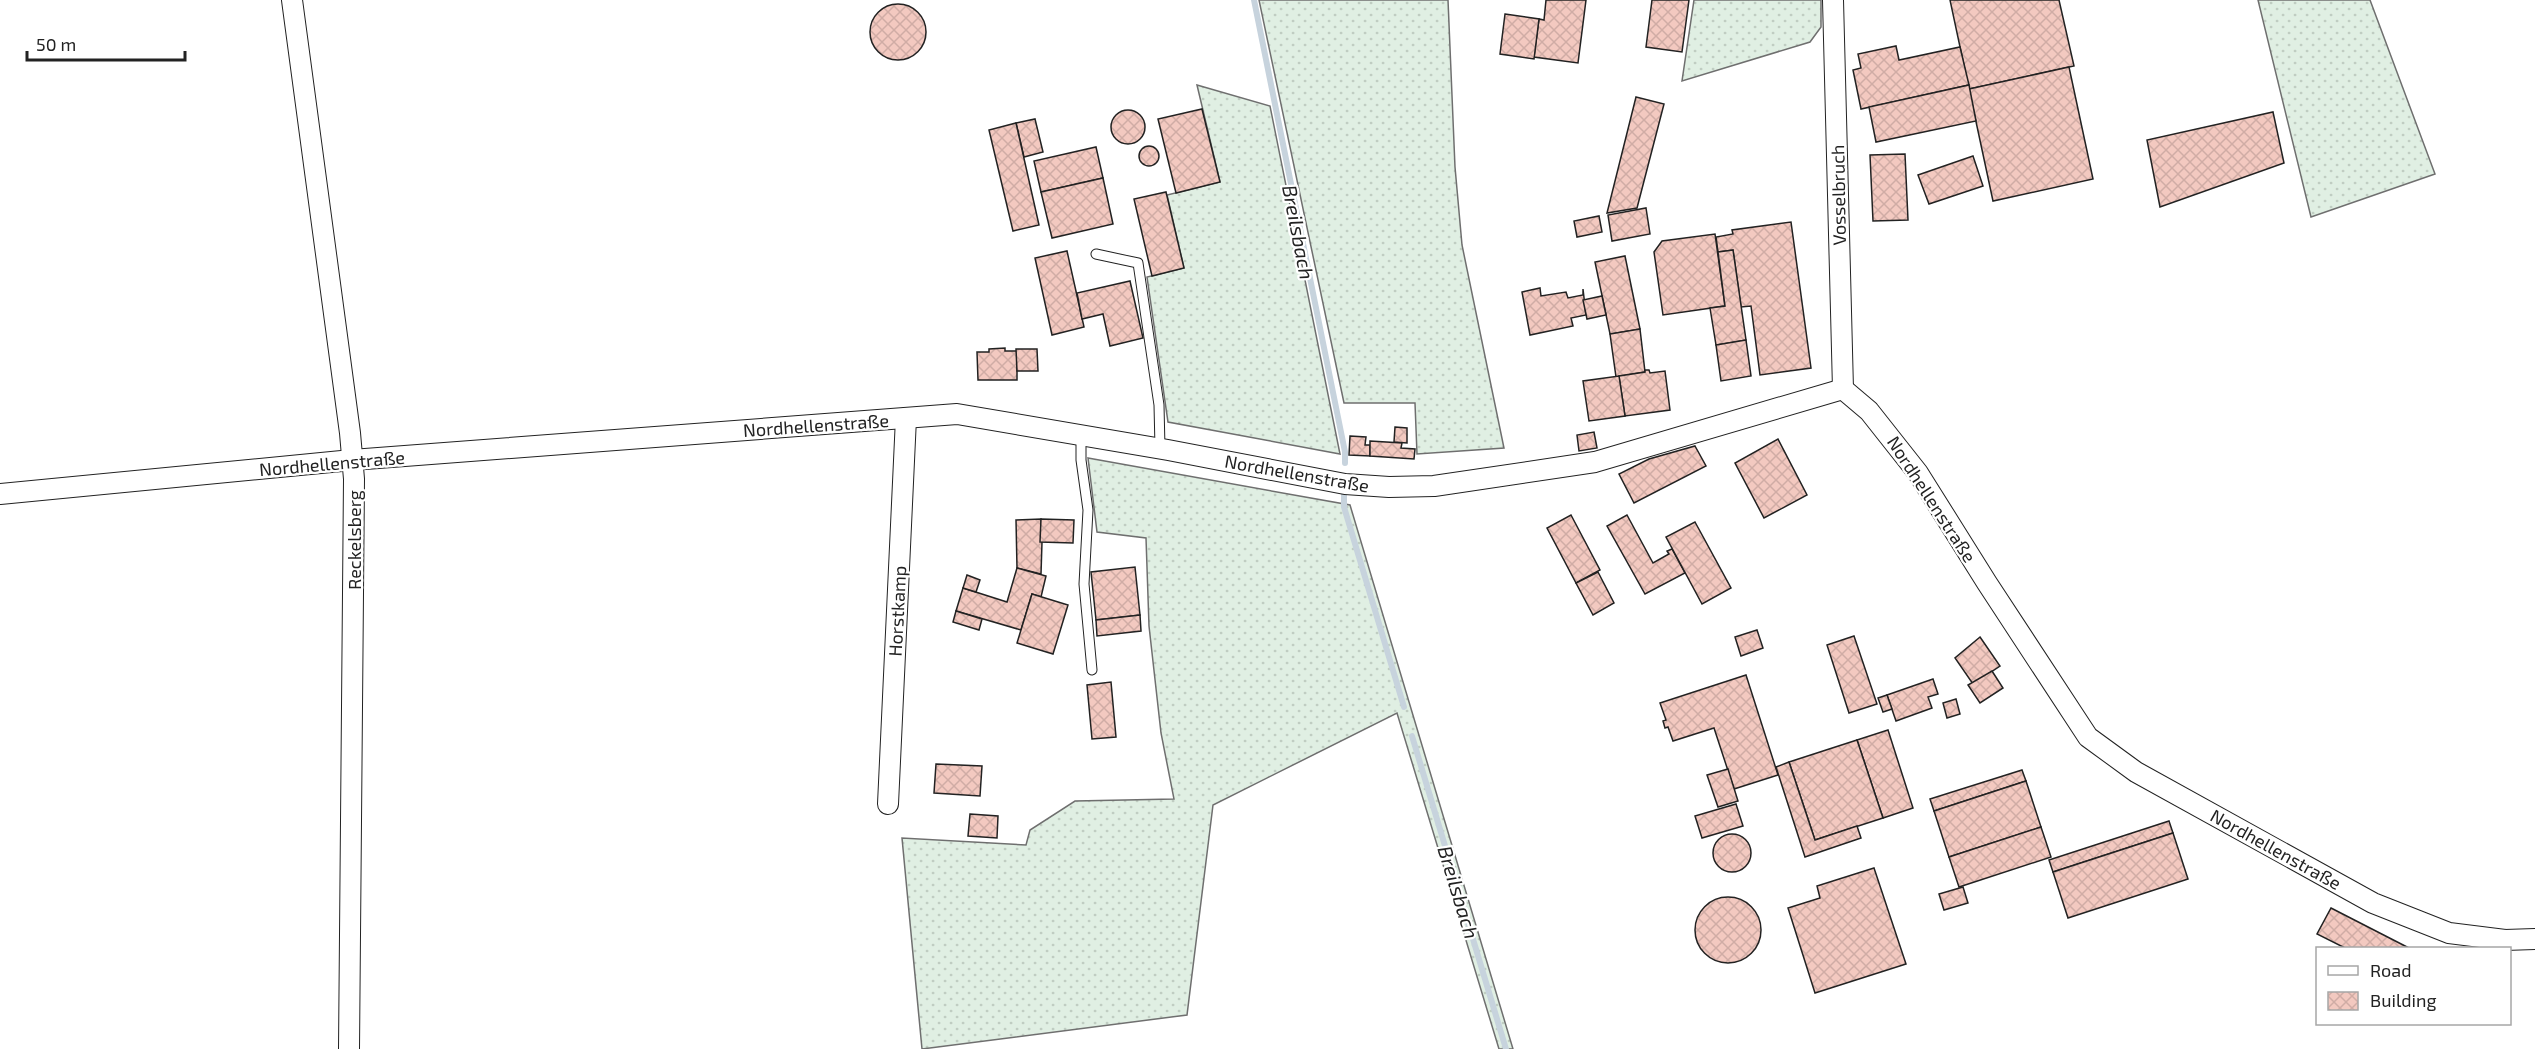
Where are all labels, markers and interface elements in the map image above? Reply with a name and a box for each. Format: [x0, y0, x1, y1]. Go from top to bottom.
scale bar [27, 24, 184, 62]
text: 50 m [36, 33, 76, 55]
street label: Vosselbruch [1826, 144, 1850, 246]
water label: Breilsbach [1278, 183, 1320, 281]
street label: Nordhellenstraße [742, 409, 890, 441]
street label: Nordhellenstraße [1883, 432, 1981, 566]
street label: Nordhellenstraße [258, 446, 406, 480]
street label: Nordhellenstraße [1223, 449, 1371, 497]
street label: Reckelsberg [343, 490, 365, 590]
street label: Horstkamp [884, 565, 910, 657]
street label: Nordhellenstraße [2207, 804, 2345, 894]
water label: Breilsbach [1433, 843, 1485, 941]
legend [2316, 947, 2511, 1025]
text: Road [2370, 959, 2411, 981]
text: Building [2370, 989, 2437, 1011]

